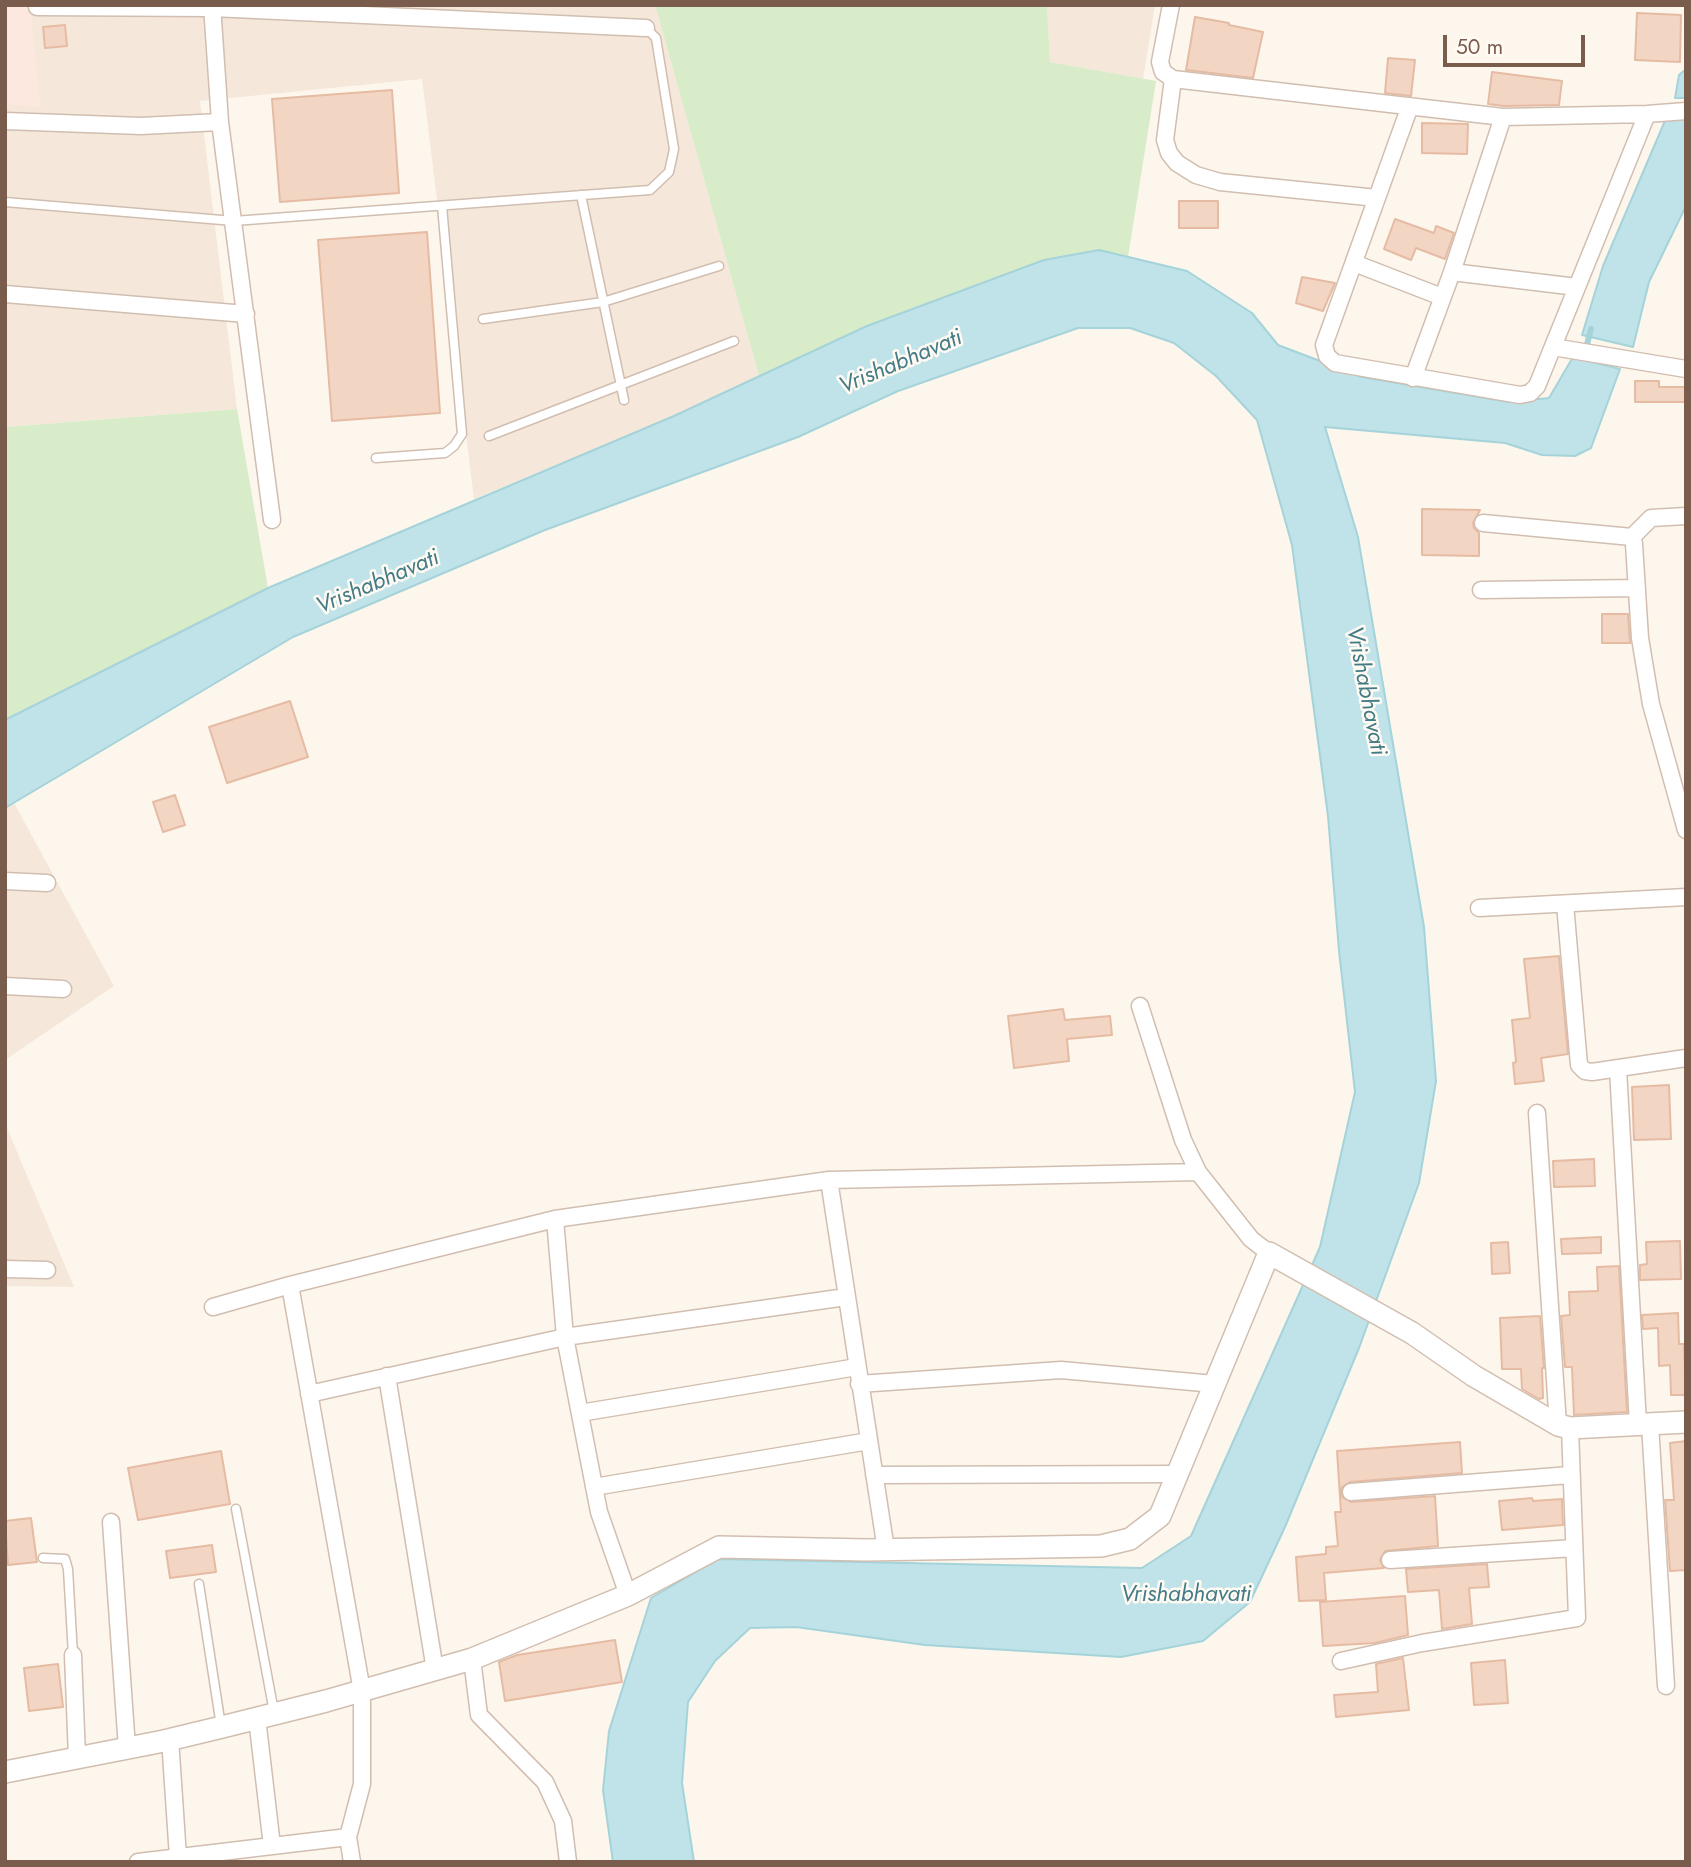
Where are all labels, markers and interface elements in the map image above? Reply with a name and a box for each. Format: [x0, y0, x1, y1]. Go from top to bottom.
scale bar [1446, 21, 1588, 65]
text: 50 m [1456, 32, 1503, 62]
water label: Vrishabhavati [835, 325, 967, 401]
water label: Vrishabhavati [312, 545, 444, 621]
water label: Vrishabhavati [1339, 624, 1391, 758]
water label: Vrishabhavati [1121, 1581, 1251, 1609]

